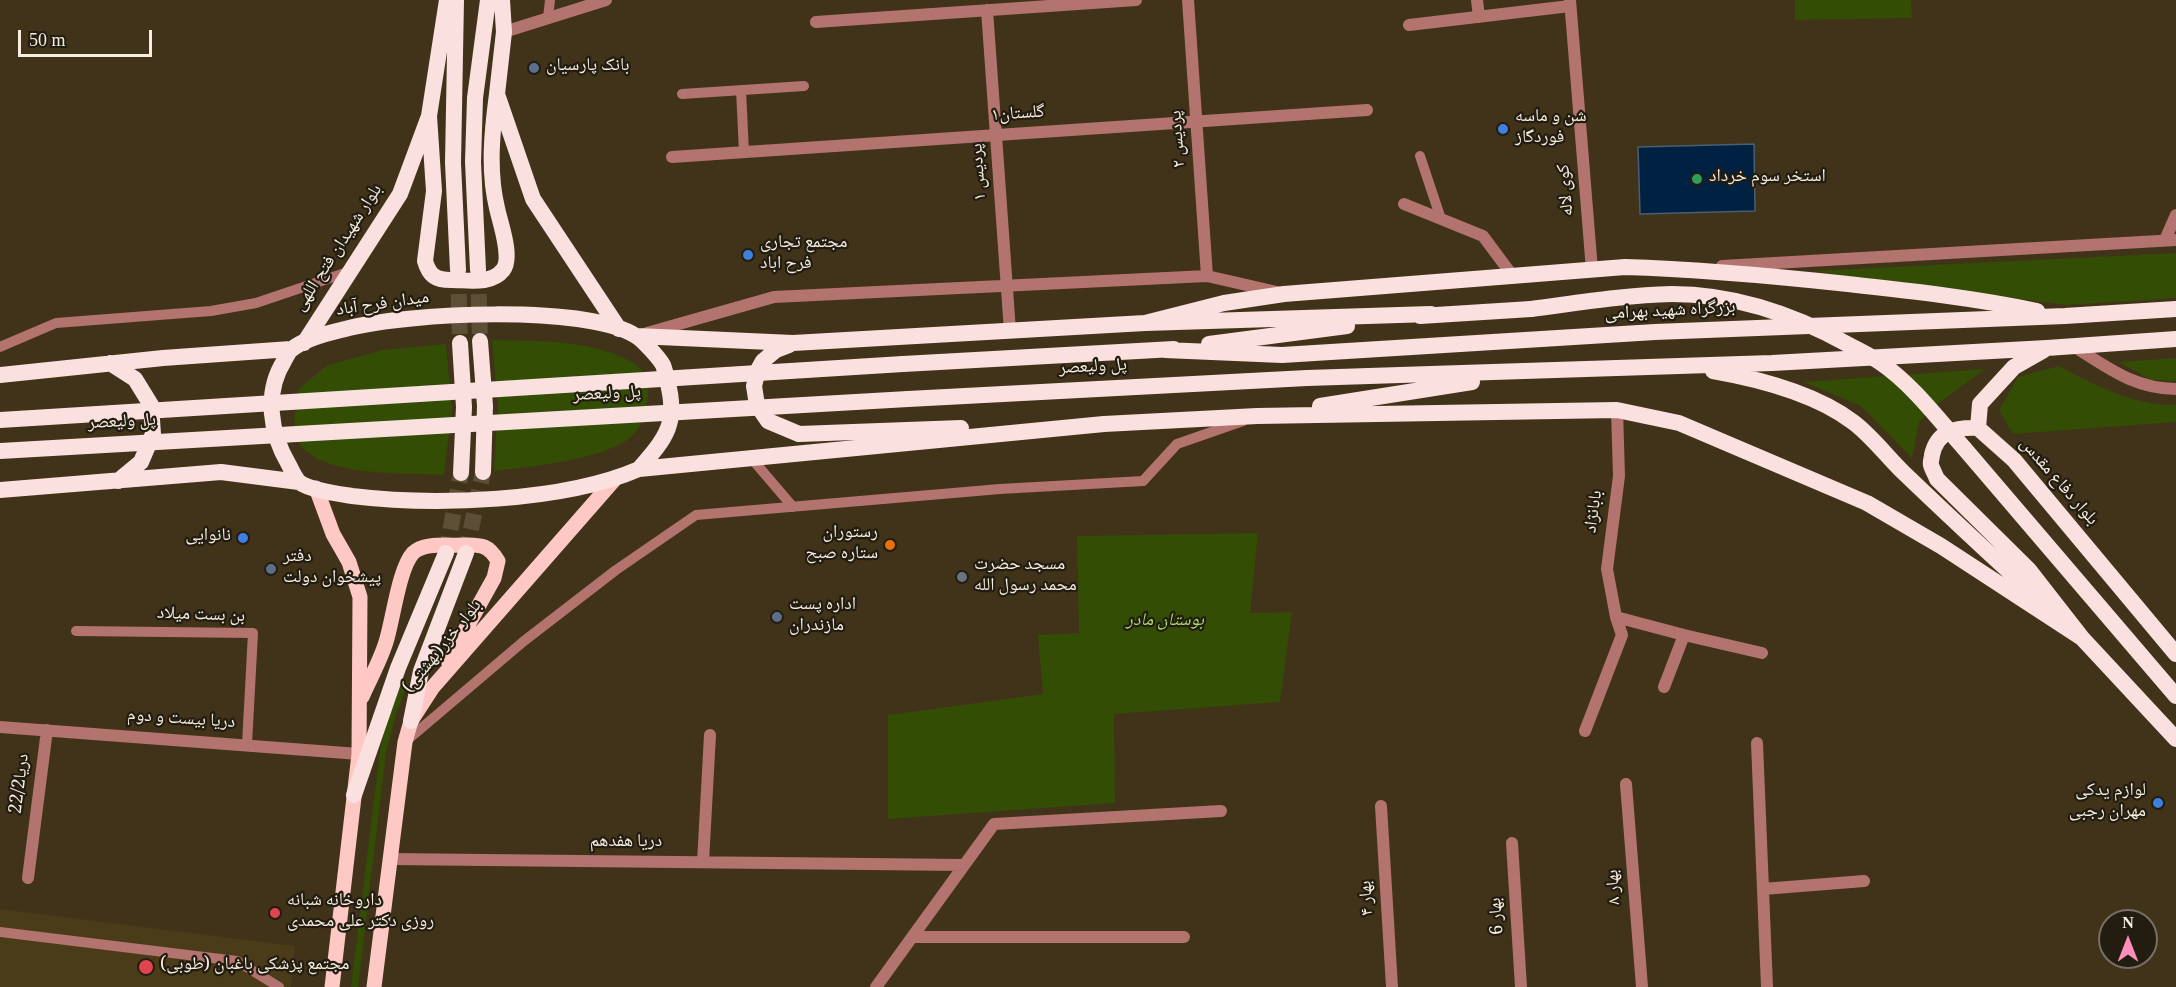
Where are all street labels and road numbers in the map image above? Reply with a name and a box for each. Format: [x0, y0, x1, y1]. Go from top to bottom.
street label: گلستان۱ [991, 103, 1045, 129]
street label: پردیس ۲ [1167, 110, 1193, 168]
street label: پردیس ۱ [968, 143, 994, 201]
street label: کوی لاله [1555, 163, 1581, 217]
street label: بلوار شهیدان فتح اللهی [291, 181, 389, 317]
street label: میدان فرح آباد [335, 289, 431, 323]
street label: بزرگراه شهید بهرامی [1604, 299, 1736, 327]
street label: پل ولیعصر [1058, 356, 1128, 382]
street label: پل ولیعصر [572, 383, 642, 409]
street label: پل ولیعصر [87, 411, 157, 437]
street label: بلوار دفاع مقدس [2013, 435, 2101, 531]
street label: بابانژاد [1582, 489, 1610, 535]
street label: بلوار خزر(بهشتی) [400, 597, 488, 699]
street label: بن بست میلاد [157, 605, 245, 629]
street label: دریا بیست و دوم [126, 706, 236, 736]
street label: دریا22/2 [8, 753, 36, 815]
street label: دریا هفدهم [590, 833, 662, 855]
street label: بهار ۸ [1604, 869, 1628, 905]
street label: بهار ۴ [1357, 880, 1381, 916]
street label: بهار 6 [1487, 897, 1511, 935]

